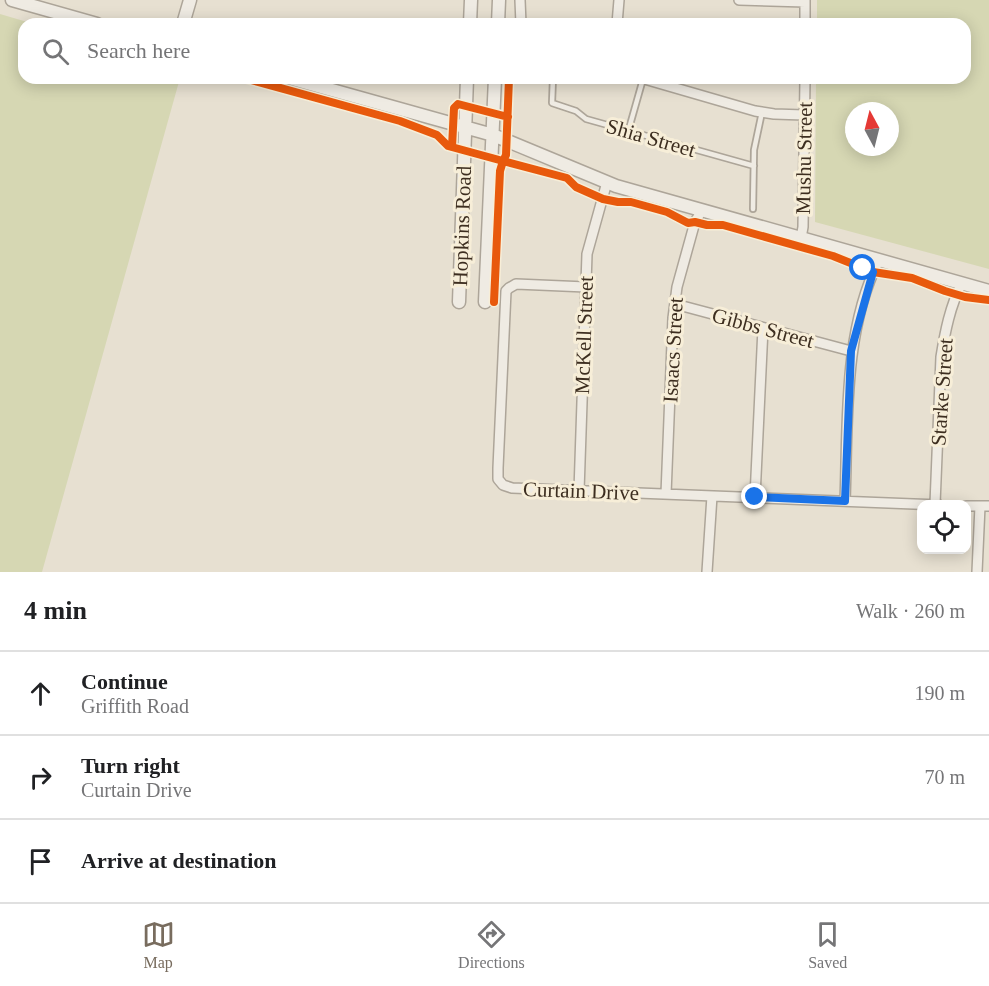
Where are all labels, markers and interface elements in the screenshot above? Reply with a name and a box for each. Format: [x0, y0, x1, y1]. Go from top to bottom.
search box [18, 18, 971, 84]
icon: search [39, 35, 72, 68]
text: Search here [87, 38, 190, 63]
street label: Mushu Street [791, 101, 817, 214]
north arrow [845, 102, 899, 156]
street label: Shia Street [604, 114, 698, 162]
street label: Hopkins Road [448, 165, 476, 287]
route start [849, 254, 875, 280]
street label: McKell Street [570, 275, 598, 395]
street label: Isaacs Street [658, 297, 688, 403]
street label: Gibbs Street [709, 303, 817, 353]
street label: Starke Street [926, 337, 958, 447]
street label: Curtain Drive [523, 477, 639, 505]
route end [741, 483, 767, 509]
map controls [917, 500, 971, 554]
button: locate [917, 500, 971, 554]
text: 4 min [24, 596, 87, 625]
text: Walk · 260 m [856, 600, 965, 622]
text: Continue [81, 669, 168, 694]
icon: ahead [24, 677, 57, 710]
text: 190 m [914, 682, 965, 704]
text: Griffith Road [81, 695, 189, 717]
text: Turn right [81, 753, 180, 778]
icon: right [24, 761, 57, 794]
text: 70 m [924, 766, 965, 788]
text: Curtain Drive [81, 779, 192, 801]
icon: arrive [24, 845, 57, 878]
text: Arrive at destination [81, 848, 277, 873]
tab: Map [142, 918, 175, 972]
tab: Directions [458, 918, 525, 972]
tab: Saved [808, 918, 847, 972]

